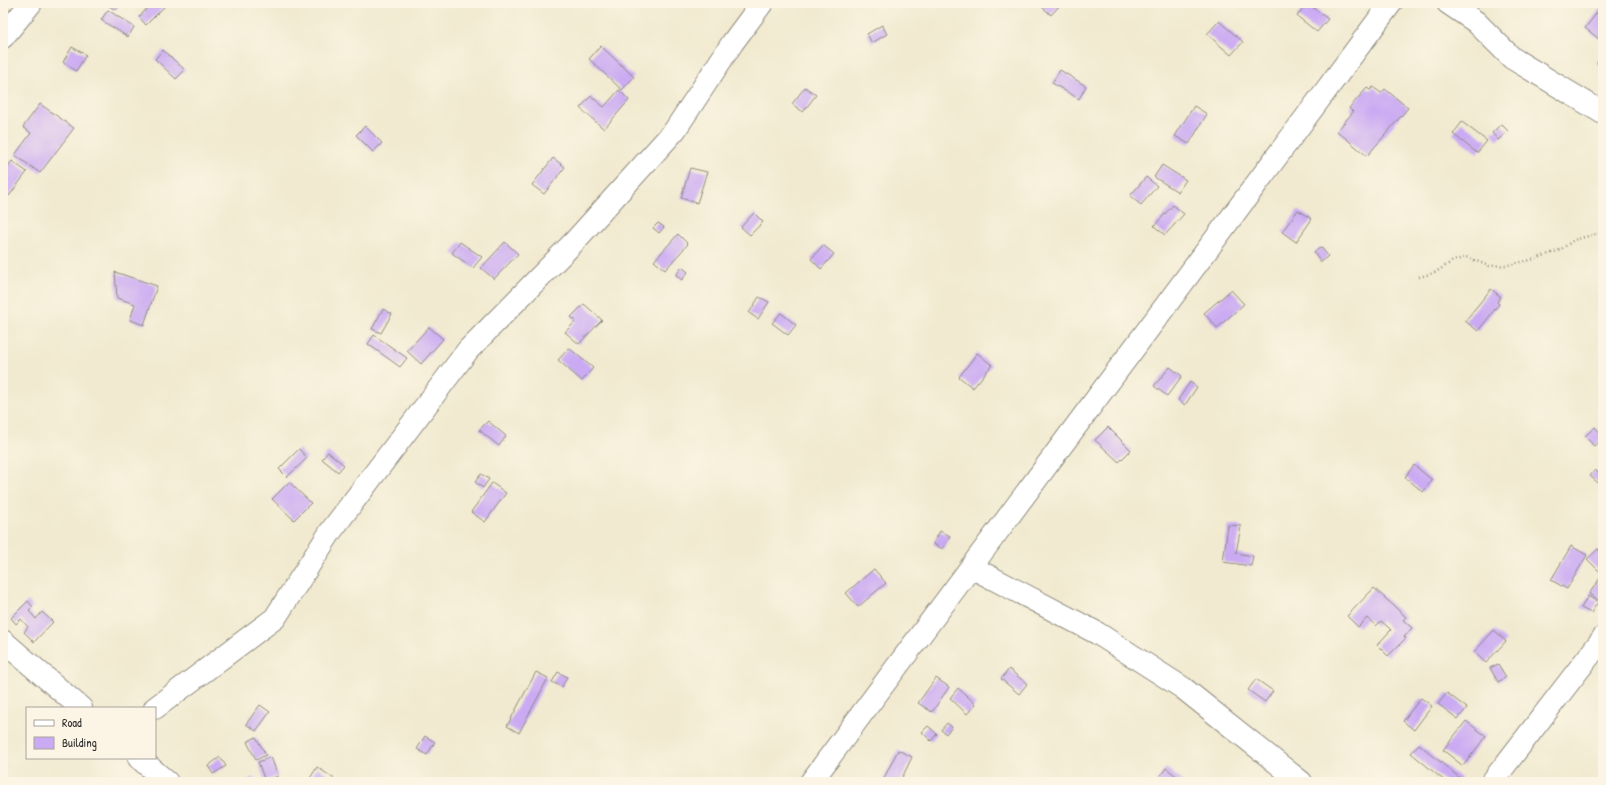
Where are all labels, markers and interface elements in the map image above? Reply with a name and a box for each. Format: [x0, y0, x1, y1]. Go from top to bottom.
legend [26, 707, 156, 759]
text: Road [62, 714, 82, 731]
text: Building [62, 734, 97, 751]

